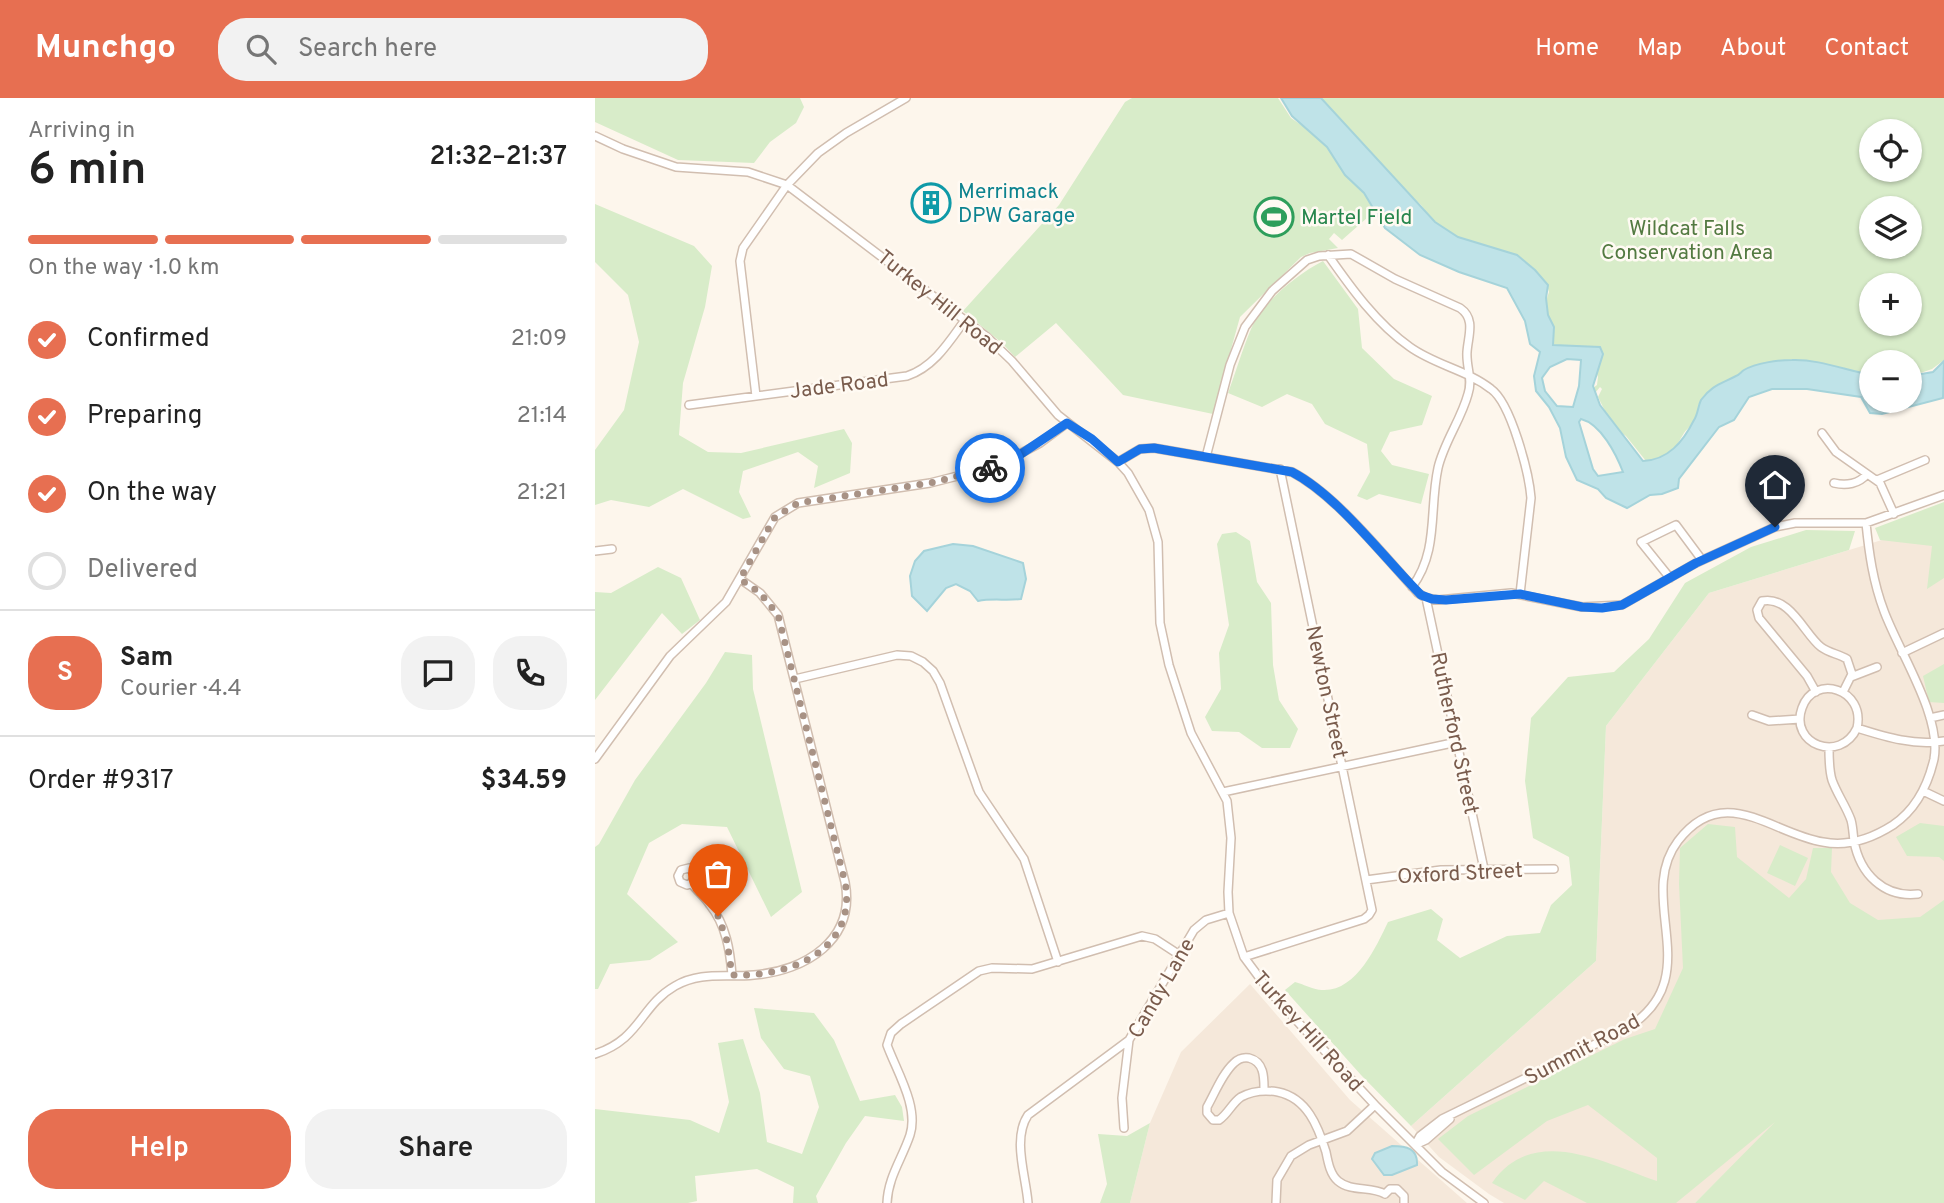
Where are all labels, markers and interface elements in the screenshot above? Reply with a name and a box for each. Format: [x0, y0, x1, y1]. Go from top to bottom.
search box [218, 18, 708, 81]
text: Munchgo [35, 28, 176, 70]
icon: search [242, 30, 280, 68]
text: Search here [298, 33, 437, 66]
text: Home [1535, 34, 1599, 64]
text: Map [1637, 34, 1682, 64]
text: About [1720, 34, 1786, 64]
text: Contact [1824, 34, 1909, 64]
text: Arriving in [28, 117, 135, 146]
map controls [1859, 119, 1922, 413]
button: locate [1859, 119, 1922, 182]
text: 21:32–21:37 [429, 141, 567, 174]
text: 6 min [28, 142, 146, 201]
place label: Merrimack DPW Garage [958, 179, 1075, 230]
building icon: Merrimack DPW Garage [910, 182, 952, 224]
sports icon: Martel Field [1253, 196, 1295, 238]
button: layers [1859, 196, 1922, 259]
place label: Martel Field [1301, 205, 1412, 232]
park label: Wildcat Falls Conservation Area [1601, 216, 1773, 267]
street label: Turkey Hill Road [871, 244, 1007, 362]
text: On the way · 1.0 km [28, 254, 219, 283]
button: + [1859, 273, 1922, 336]
icon: check [28, 321, 66, 359]
text: Confirmed [87, 323, 210, 356]
text: 21:09 [511, 325, 567, 354]
button: − [1859, 350, 1922, 413]
street label: Jade Road [788, 367, 890, 406]
icon: check [28, 398, 66, 436]
text: Preparing [87, 400, 202, 433]
text: 21:14 [517, 402, 567, 431]
courier [955, 433, 1025, 503]
icon: bike [971, 449, 1009, 487]
pin [1745, 455, 1805, 527]
icon: home [1756, 466, 1794, 504]
icon: check [28, 475, 66, 513]
text: On the way [87, 477, 217, 510]
text: 21:21 [517, 479, 567, 508]
text: Delivered [87, 554, 198, 587]
street label: Newton Street [1298, 623, 1353, 761]
button: chat [401, 636, 475, 710]
button: phone [493, 636, 567, 710]
text: Sam [120, 642, 173, 675]
street label: Rutherford Street [1423, 650, 1484, 817]
text: S [57, 657, 73, 690]
text: Courier · 4.4 [120, 675, 242, 704]
text: Order #9317 [28, 765, 174, 798]
text: $34.59 [481, 765, 567, 798]
pin [688, 844, 748, 916]
icon: bag [699, 855, 737, 893]
street label: Oxford Street [1397, 858, 1524, 891]
street label: Candy Lane [1123, 934, 1202, 1044]
street label: Turkey Hill Road [1246, 966, 1368, 1098]
street label: Summit Road [1520, 1009, 1645, 1092]
button: Help [28, 1109, 291, 1189]
button: Share [305, 1109, 567, 1189]

